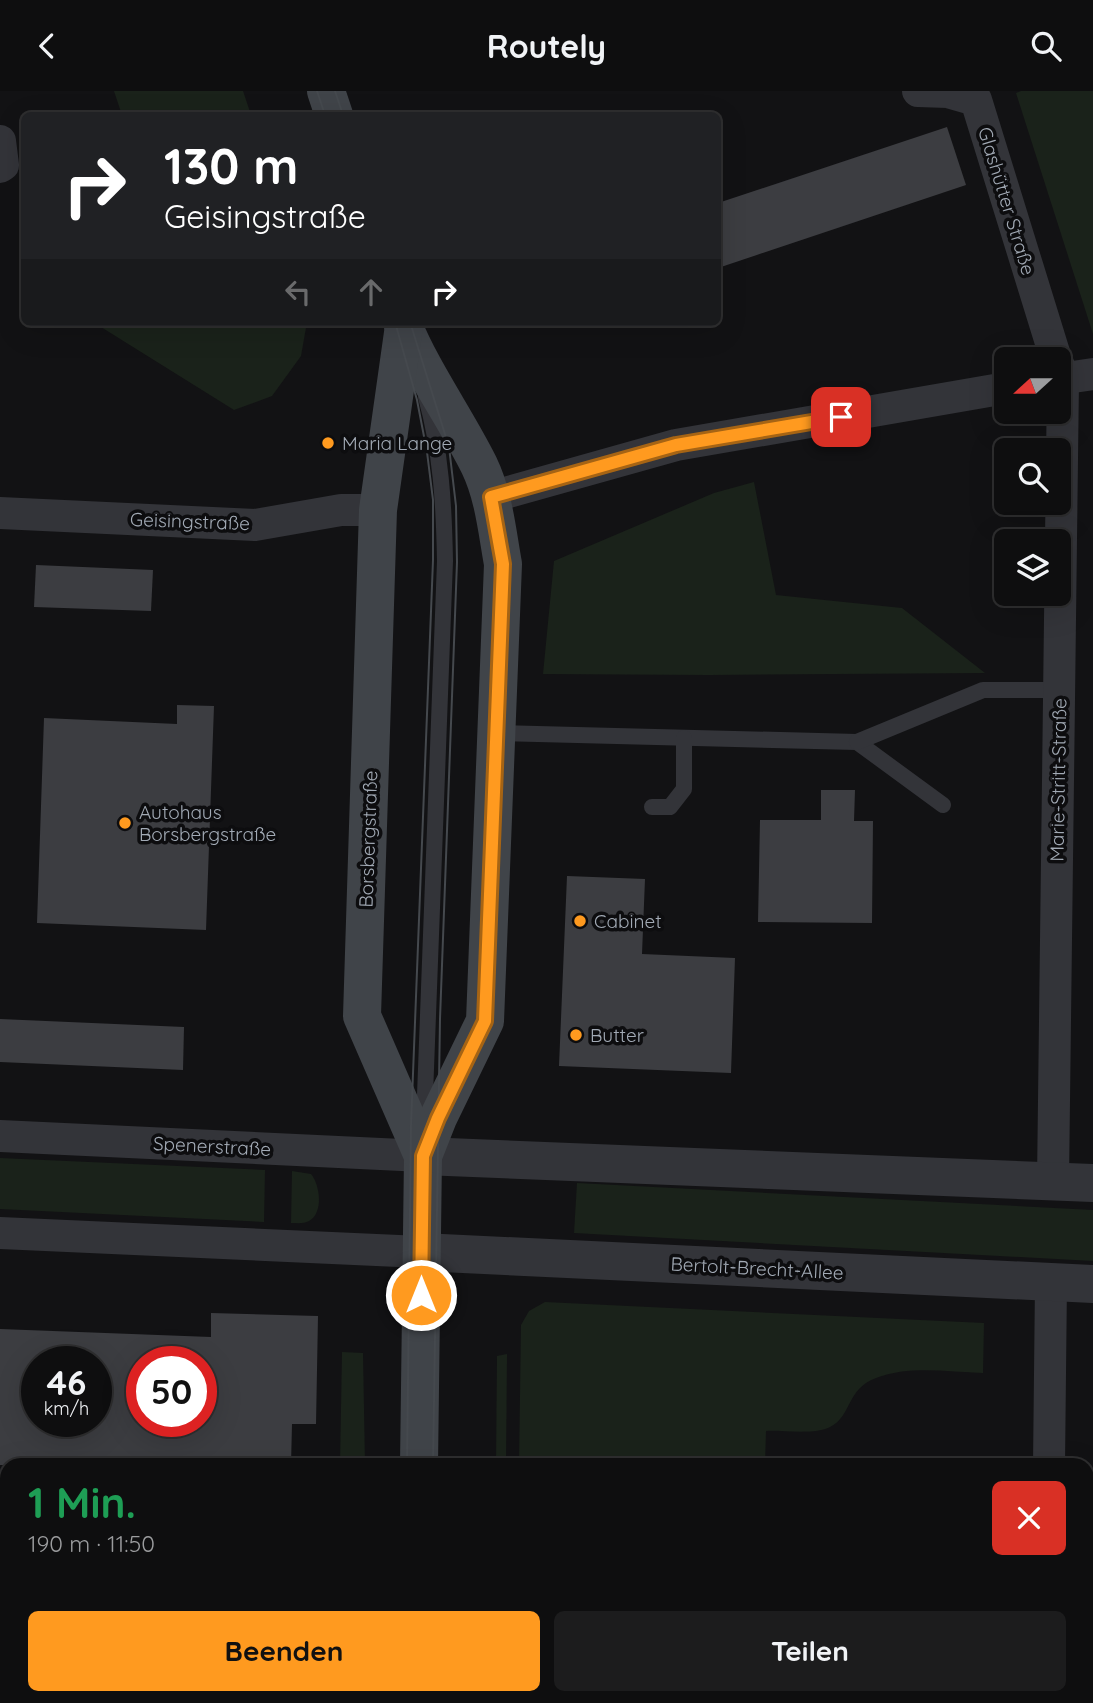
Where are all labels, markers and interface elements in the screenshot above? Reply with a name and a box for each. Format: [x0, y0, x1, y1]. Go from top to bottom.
text: Routely [487, 26, 606, 66]
icon: back [28, 27, 66, 65]
icon: search [1027, 27, 1065, 65]
street label: Glashütter Straße [973, 124, 1041, 278]
text: 130 m [164, 135, 298, 196]
icon: right [49, 140, 140, 231]
text: Geisingstraße [164, 196, 366, 236]
icon: left [279, 273, 317, 311]
icon: ahead [352, 273, 390, 311]
icon: right [425, 273, 463, 311]
north arrow [994, 347, 1071, 423]
map controls [994, 347, 1071, 606]
pin [811, 387, 871, 447]
icon: arrive [822, 398, 860, 436]
place label: Maria Lange [342, 431, 452, 455]
marker: Maria Lange [320, 435, 336, 451]
button: search [994, 438, 1071, 515]
street label: Geisingstraße [130, 507, 250, 535]
button: layers [994, 529, 1071, 606]
street label: Marie-Stritt-Straße [1045, 698, 1071, 862]
street label: Borsbergstraße [354, 770, 382, 908]
place label: Autohaus Borsbergstraße [139, 800, 276, 846]
marker: Autohaus Borsbergstraße [117, 815, 133, 831]
place label: Cabinet [594, 909, 662, 933]
marker: Cabinet [572, 913, 588, 929]
place label: Butter [590, 1023, 645, 1047]
marker: Butter [568, 1027, 584, 1043]
street label: Spenerstraße [152, 1131, 272, 1161]
street label: Bertolt-Brecht-Allee [670, 1251, 844, 1285]
position arrow [384, 1258, 458, 1332]
speed limit sign: 50 [126, 1346, 217, 1437]
text: 46 [47, 1360, 86, 1404]
text: km/h [44, 1397, 89, 1420]
text: 1 Min. [28, 1476, 136, 1529]
button: close [992, 1481, 1066, 1555]
text: 190 m · 11:50 [28, 1529, 155, 1558]
button: Beenden [28, 1611, 540, 1691]
button: Teilen [554, 1611, 1066, 1691]

